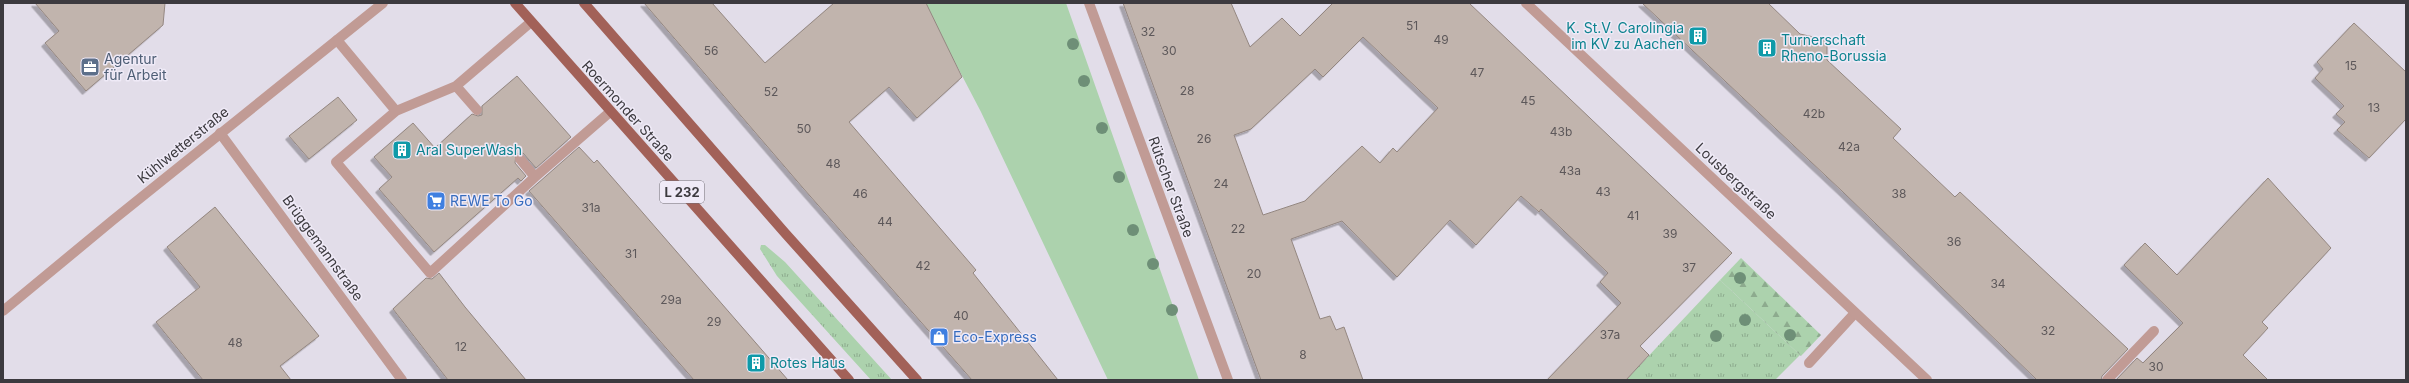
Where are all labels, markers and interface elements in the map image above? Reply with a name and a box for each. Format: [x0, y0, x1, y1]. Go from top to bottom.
house number: 51 [1406, 18, 1418, 33]
place label: K. St.V. Carolingia im KV zu Aachen [1566, 19, 1684, 52]
house number: 32 [1141, 24, 1155, 39]
building icon: K. St.V. Carolingia im KV zu Aachen [1687, 25, 1709, 47]
place label: Turnerschaft Rheno-Borussia [1781, 31, 1887, 64]
house number: 49 [1433, 32, 1449, 47]
building icon: Turnerschaft Rheno-Borussia [1756, 37, 1778, 59]
house number: 56 [704, 43, 718, 58]
house number: 30 [1162, 43, 1176, 58]
place label: Agentur für Arbeit [104, 50, 167, 83]
office icon: Agentur für Arbeit [79, 56, 101, 78]
street label: Roermonder Straße [579, 57, 678, 164]
house number: 15 [2345, 58, 2357, 73]
house number: 47 [1470, 65, 1484, 80]
house number: 28 [1180, 83, 1194, 98]
house number: 52 [764, 84, 778, 99]
house number: 45 [1520, 93, 1536, 108]
house number: 13 [2368, 100, 2380, 115]
street label: Kühlwetterstraße [134, 103, 232, 187]
house number: 42b [1803, 106, 1825, 121]
house number: 50 [797, 121, 811, 136]
house number: 43b [1550, 124, 1572, 139]
house number: 26 [1197, 131, 1211, 146]
street label: Rütscher Straße [1145, 134, 1198, 240]
building icon: Aral SuperWash [391, 139, 413, 161]
street label: Lousbergstraße [1692, 139, 1780, 222]
house number: 42a [1838, 139, 1860, 154]
place label: Aral SuperWash [416, 141, 522, 158]
house number: 48 [825, 156, 841, 171]
house number: 43a [1559, 163, 1581, 178]
house number: 24 [1214, 176, 1229, 191]
road number: L 232 [660, 181, 704, 203]
house number: 43 [1595, 184, 1611, 199]
house number: 46 [852, 186, 868, 201]
house number: 38 [1892, 186, 1906, 201]
supermarket icon: REWE To Go [425, 190, 447, 212]
street label: Brüggemannstraße [279, 191, 367, 304]
place label: REWE To Go [450, 192, 533, 209]
house number: 31a [581, 200, 601, 215]
house number: 41 [1627, 208, 1639, 223]
house number: 44 [877, 214, 893, 229]
house number: 22 [1231, 221, 1245, 236]
house number: 39 [1663, 226, 1677, 241]
house number: 36 [1947, 234, 1961, 249]
house number: 31 [625, 246, 637, 261]
house number: 42 [915, 258, 931, 273]
house number: 37 [1682, 260, 1696, 275]
house number: 20 [1247, 266, 1261, 281]
house number: 34 [1990, 276, 2006, 291]
house number: 29a [660, 292, 682, 307]
house number: 40 [953, 308, 969, 323]
house number: 29 [707, 314, 721, 329]
house number: 32 [2041, 323, 2055, 338]
shop icon: Eco-Express [928, 326, 950, 348]
house number: 37a [1600, 327, 1620, 342]
place label: Eco-Express [953, 328, 1037, 345]
house number: 48 [227, 335, 243, 350]
house number: 12 [455, 339, 467, 354]
house number: 8 [1299, 347, 1307, 362]
building icon: Rotes Haus [745, 352, 767, 374]
place label: Rotes Haus [770, 354, 845, 371]
house number: 30 [2149, 359, 2163, 374]

